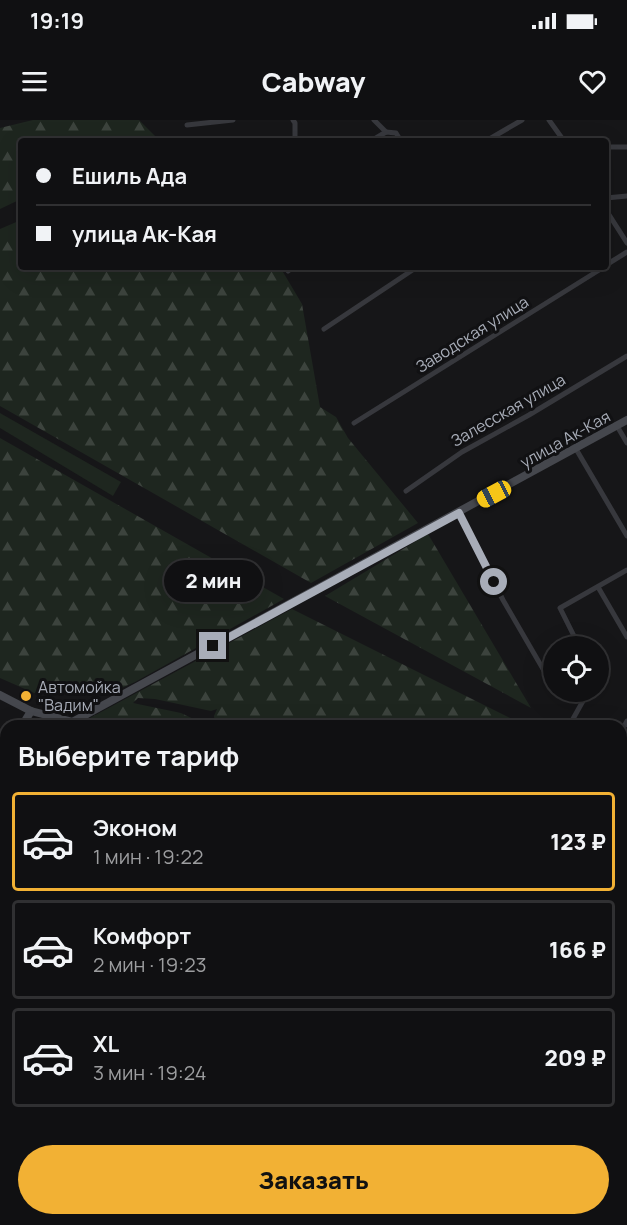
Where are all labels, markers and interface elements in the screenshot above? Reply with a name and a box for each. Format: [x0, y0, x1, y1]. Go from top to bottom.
text: 19:19 [30, 6, 84, 36]
text: Cabway [262, 63, 365, 100]
icon: menu [18, 65, 51, 98]
icon: heart [576, 65, 609, 98]
text: Ешиль Ада [72, 161, 187, 191]
text: улица Ак-Кая [72, 219, 217, 249]
street label: Заводская улица [411, 290, 533, 378]
street label: Залесская улица [447, 368, 569, 452]
street label: улица Ак-Кая [516, 405, 614, 473]
car [474, 478, 514, 510]
callout: 2 мин [164, 559, 262, 601]
text: 2 мин [186, 567, 241, 594]
route start [480, 568, 507, 595]
route end [199, 632, 226, 659]
map controls [543, 636, 609, 702]
button: locate [543, 636, 609, 702]
place label: Автомойка "Вадим" [38, 676, 121, 716]
marker: Автомойка "Вадим" [19, 689, 33, 703]
text: Выберите тариф [18, 737, 239, 774]
text: Эконом [93, 813, 177, 843]
icon: car [21, 815, 75, 869]
text: 123 ₽ [550, 827, 606, 857]
text: 1 мин · 19:22 [93, 843, 203, 870]
text: Комфорт [93, 921, 191, 951]
icon: car [21, 923, 75, 977]
text: 166 ₽ [549, 935, 606, 965]
text: 2 мин · 19:23 [93, 951, 207, 978]
text: XL [93, 1029, 119, 1059]
icon: car [21, 1031, 75, 1085]
text: 209 ₽ [545, 1043, 606, 1073]
text: 3 мин · 19:24 [93, 1059, 207, 1086]
button: Заказать [18, 1145, 609, 1214]

